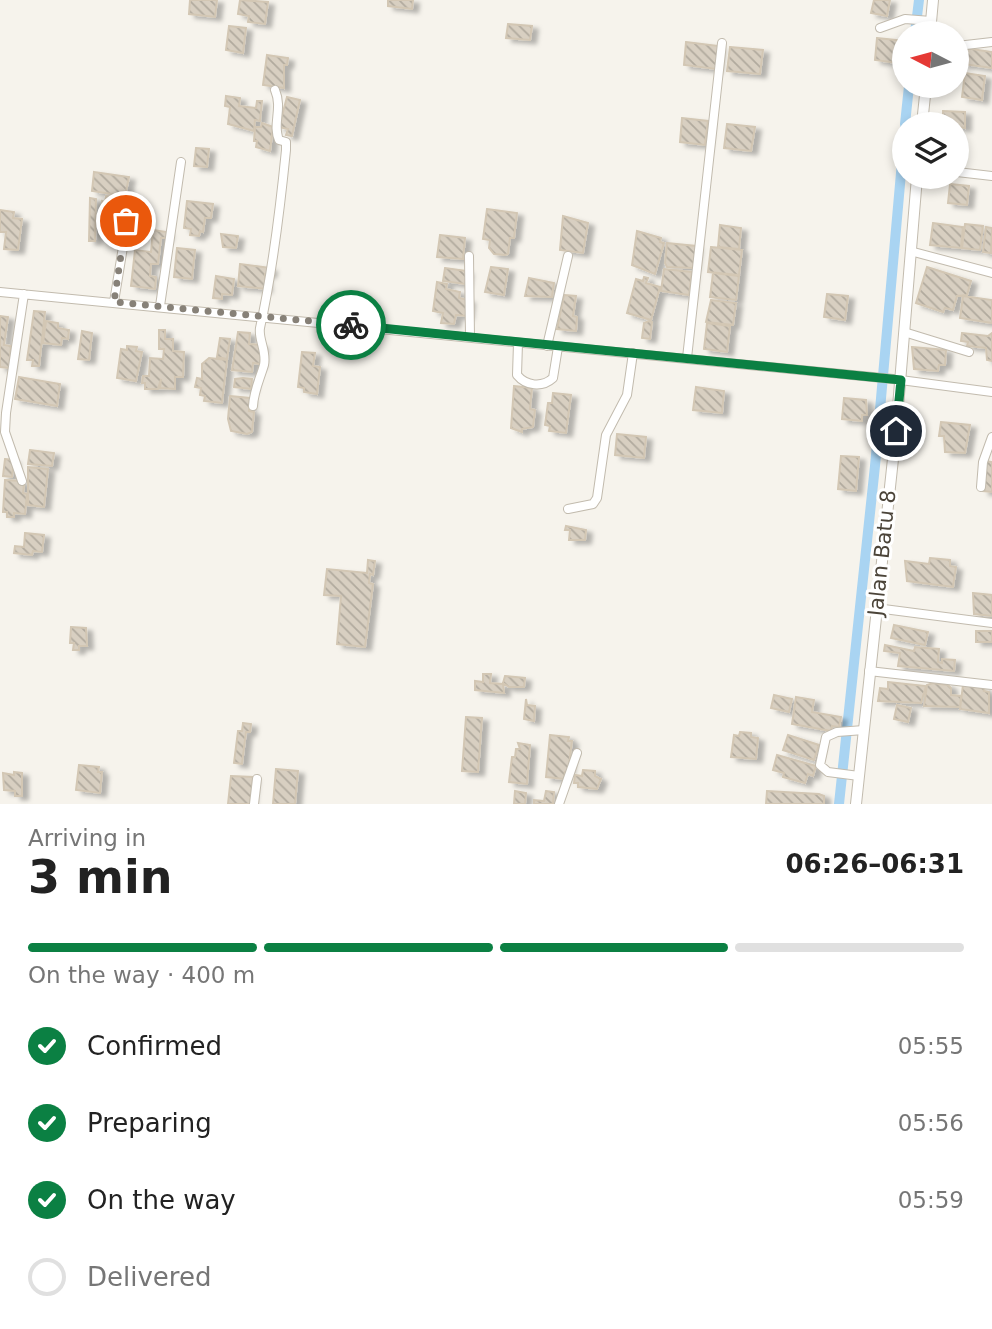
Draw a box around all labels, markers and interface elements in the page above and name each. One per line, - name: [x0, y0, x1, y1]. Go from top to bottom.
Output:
- north arrow: [892, 21, 970, 98]
- map controls: [892, 21, 969, 189]
- button: layers: [892, 112, 969, 189]
- pin: [96, 191, 156, 251]
- icon: bag: [107, 202, 145, 240]
- courier: [316, 290, 386, 360]
- icon: bike: [332, 306, 370, 344]
- pin: [866, 401, 926, 461]
- icon: home: [877, 412, 915, 450]
- street label: Jalan Batu 8: [863, 489, 901, 619]
- text: Arriving in: [28, 825, 146, 851]
- text: 06:26–06:31: [785, 849, 964, 879]
- text: 3 min: [28, 850, 172, 904]
- text: On the way · 400 m: [28, 962, 255, 988]
- icon: check: [28, 1027, 66, 1065]
- text: Confirmed: [87, 1031, 222, 1061]
- text: 05:55: [898, 1033, 964, 1059]
- icon: check: [28, 1104, 66, 1142]
- text: Preparing: [87, 1108, 212, 1138]
- text: 05:56: [898, 1110, 964, 1136]
- icon: check: [28, 1181, 66, 1219]
- text: On the way: [87, 1185, 236, 1215]
- text: 05:59: [898, 1187, 964, 1213]
- text: Delivered: [87, 1262, 211, 1292]

